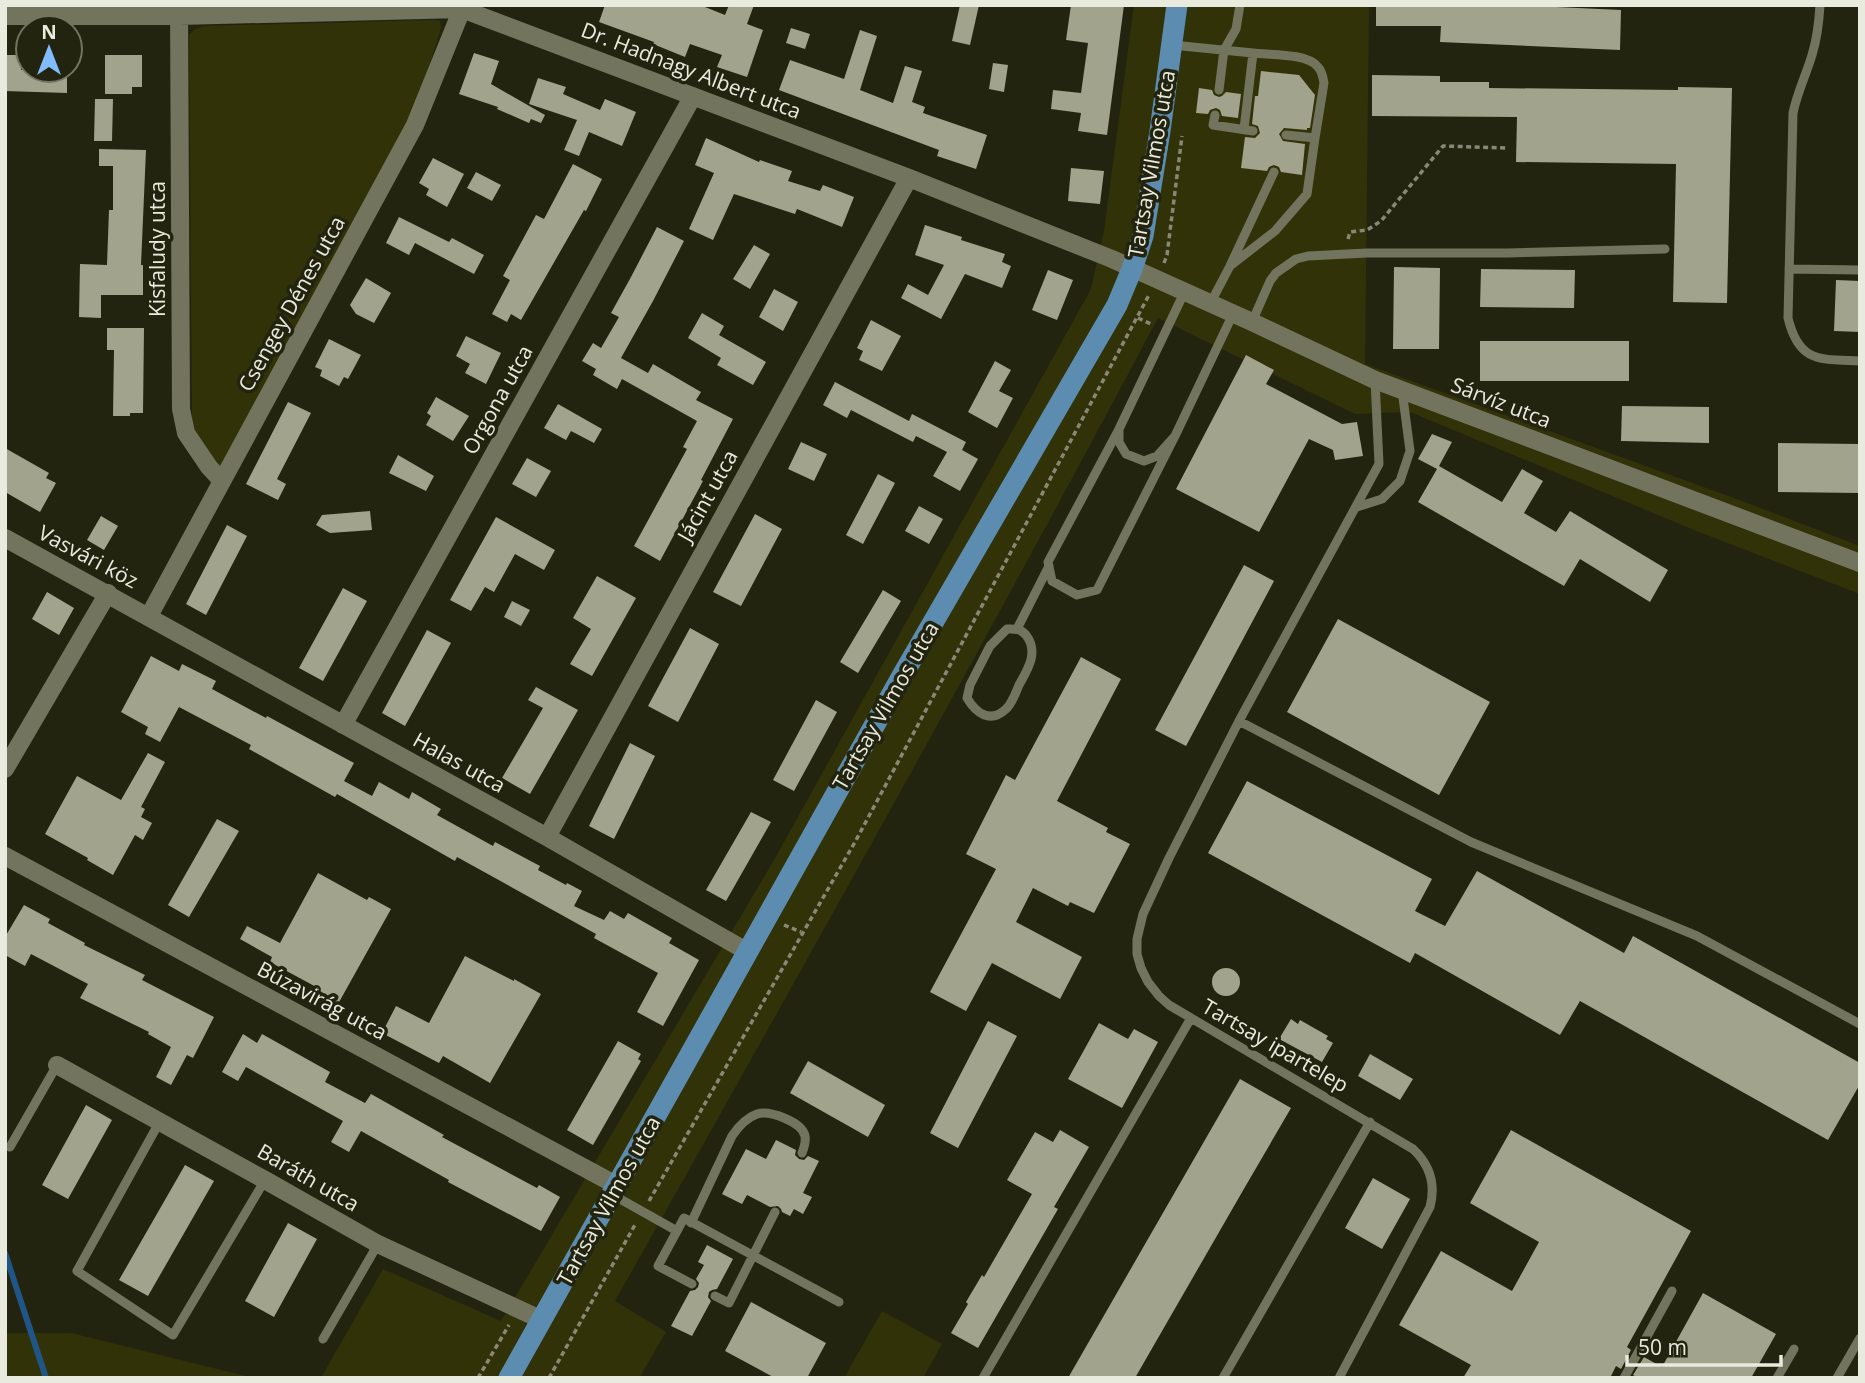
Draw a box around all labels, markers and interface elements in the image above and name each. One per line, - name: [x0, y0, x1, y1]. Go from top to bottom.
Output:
- north arrow: [14, 14, 84, 84]
- street label: Dr. Hadnagy Albert utca: [577, 15, 805, 125]
- text: N: [41, 19, 57, 45]
- street label: Tartsay Vilmos utca: [1121, 68, 1181, 260]
- street label: Kisfaludy utca: [143, 181, 171, 317]
- street label: Csengey Dénes utca: [231, 211, 351, 396]
- street label: Orgona utca: [456, 340, 539, 459]
- street label: Sárvíz utca: [1447, 370, 1555, 434]
- street label: Jácint utca: [670, 445, 744, 548]
- street label: Vasvári köz: [34, 518, 143, 594]
- street label: Tartsay Vilmos utca: [826, 616, 945, 795]
- street label: Halas utca: [408, 725, 511, 799]
- street label: Búzavirág utca: [253, 954, 392, 1046]
- street label: Tartsay ipartelep: [1197, 992, 1354, 1098]
- street label: Tartsay Vilmos utca: [550, 1111, 666, 1290]
- street label: Baráth utca: [252, 1137, 365, 1218]
- scale bar: [1627, 1324, 1781, 1368]
- text: 50 m: [1638, 1333, 1687, 1361]

